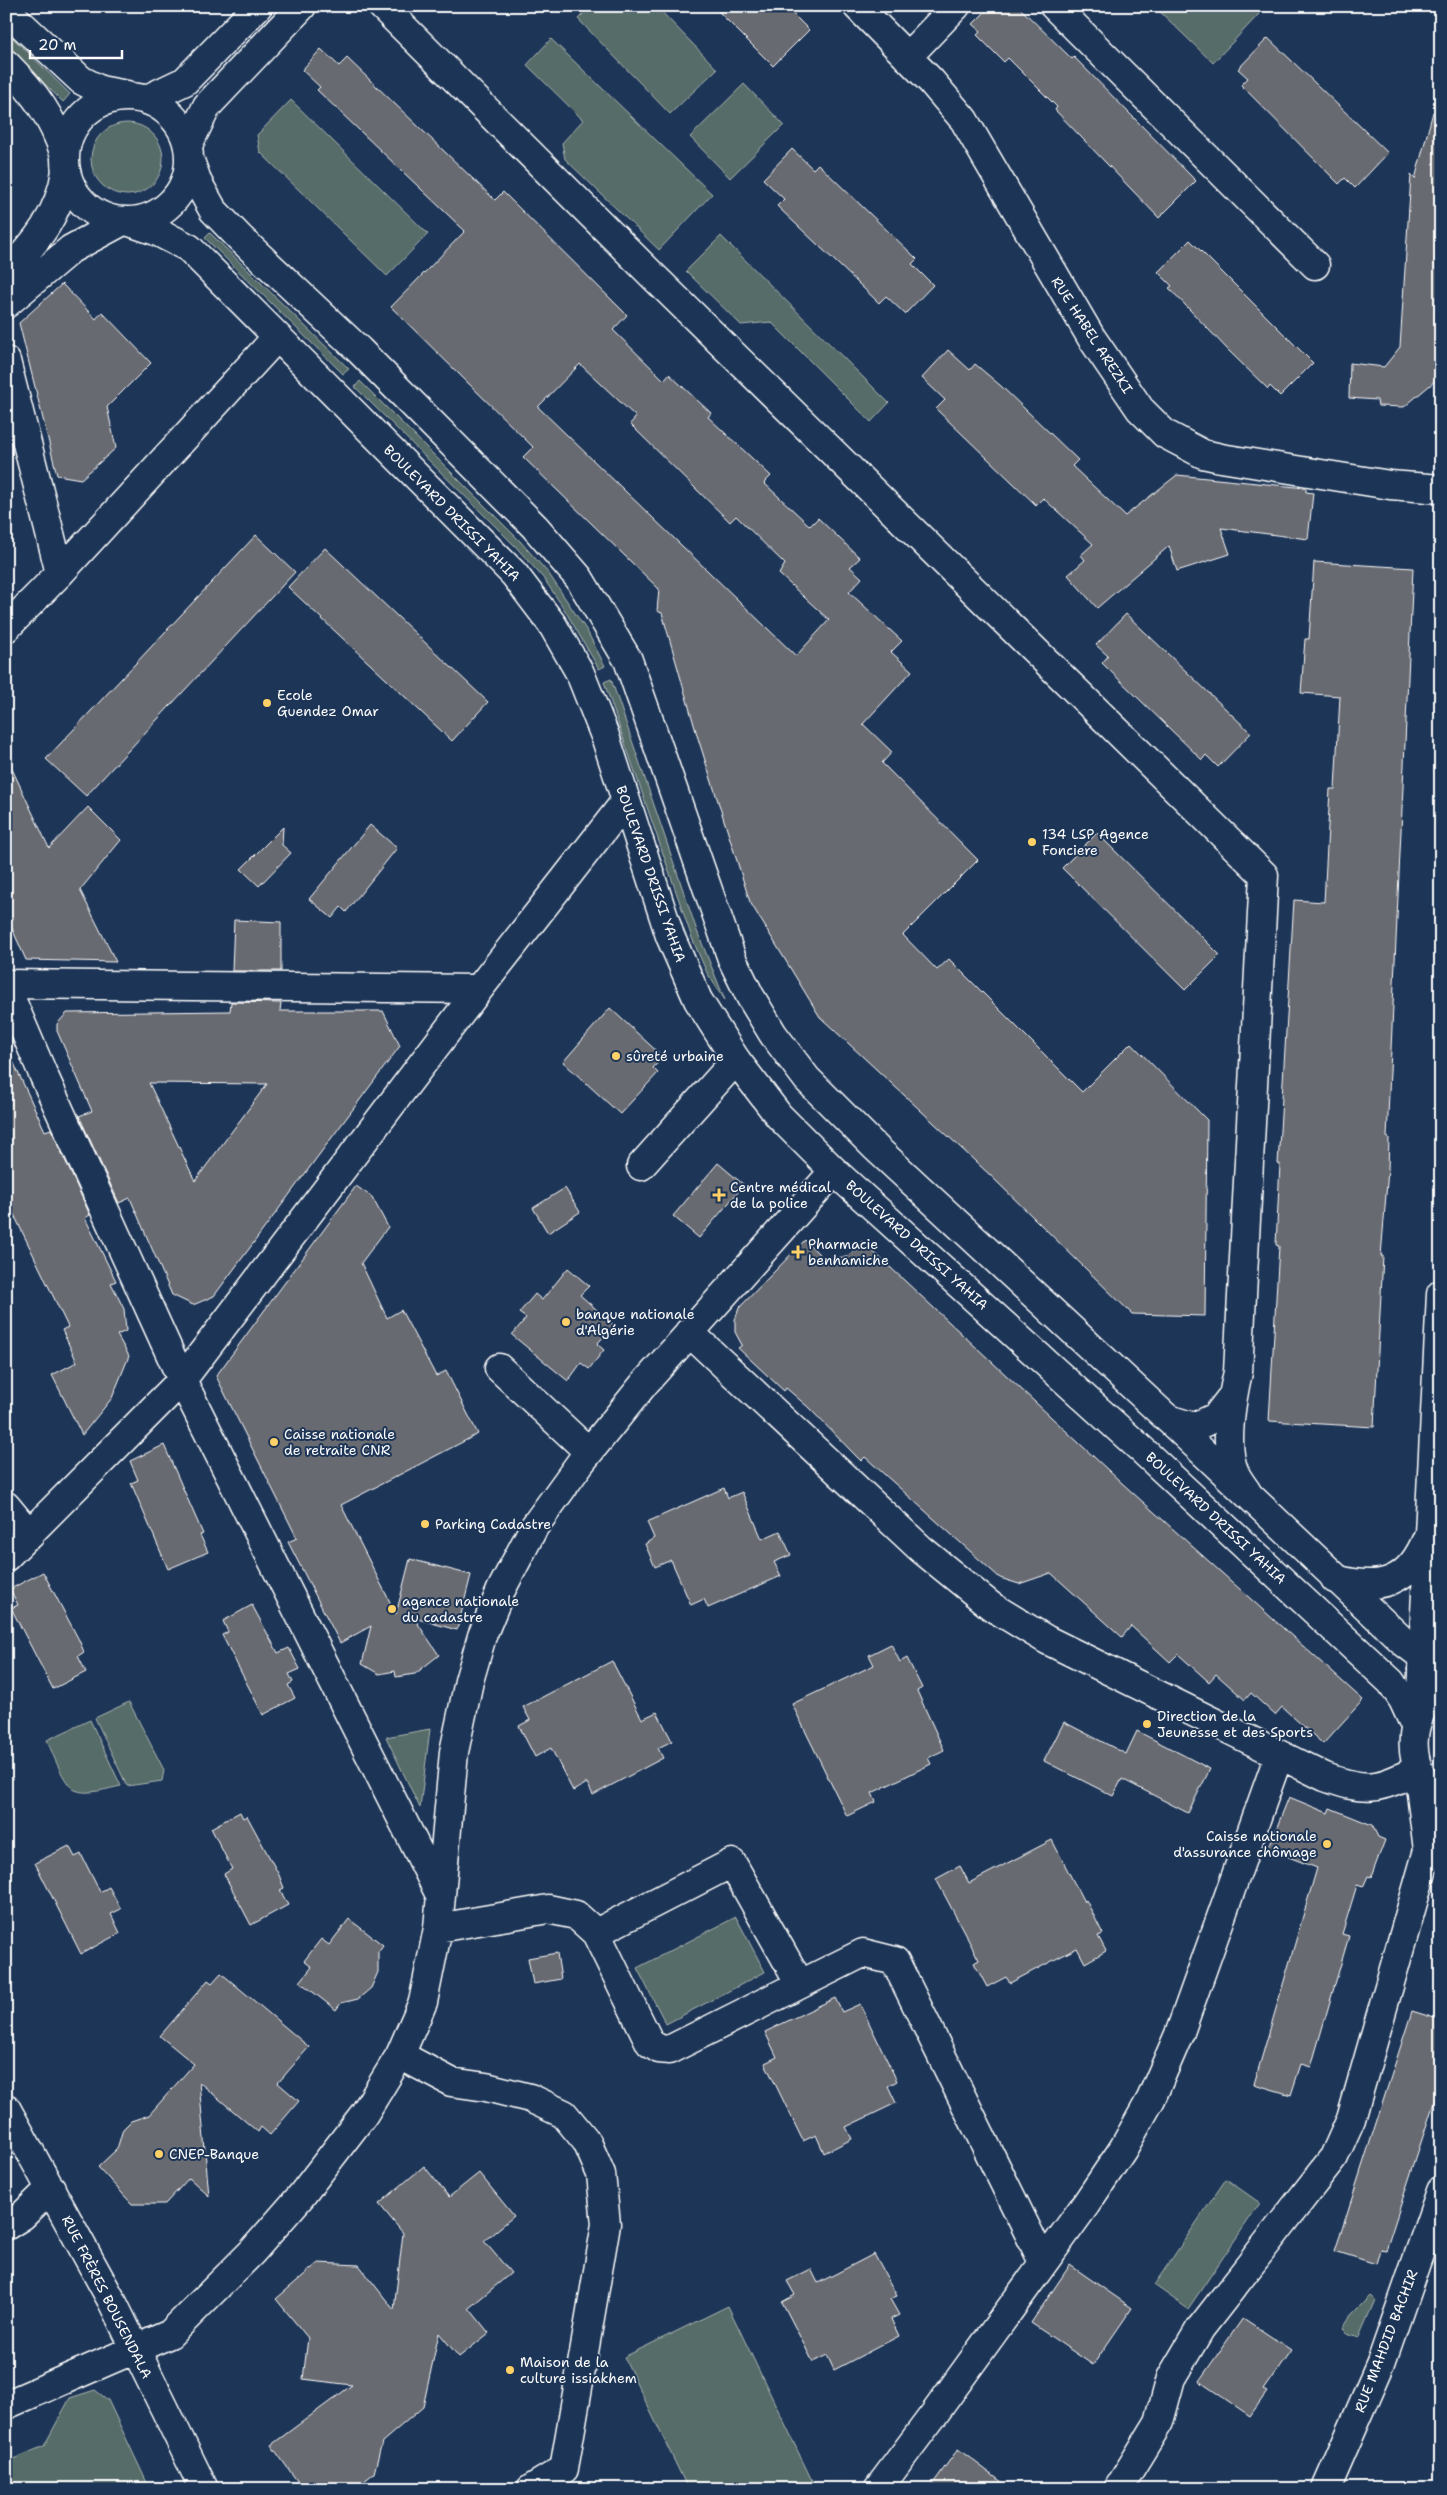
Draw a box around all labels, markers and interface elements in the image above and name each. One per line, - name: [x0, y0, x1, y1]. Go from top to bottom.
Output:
- scale bar: [30, 28, 122, 60]
- text: 20 m: [38, 35, 77, 55]
- street label: RUE HABEL AREZKI: [1047, 273, 1137, 397]
- street label: BOULEVARD DRISSI YAHIA: [380, 441, 524, 585]
- place label: Ecole Guendez Omar: [277, 686, 379, 720]
- marker: Ecole Guendez Omar: [261, 697, 273, 709]
- street label: BOULEVARD DRISSI YAHIA: [612, 783, 690, 965]
- place label: 134 LSP Agence Fonciere: [1042, 825, 1149, 859]
- marker: 134 LSP Agence Fonciere: [1026, 836, 1038, 848]
- place label: sûreté urbaine: [626, 1047, 724, 1065]
- marker: sûreté urbaine: [610, 1050, 622, 1062]
- street label: BOULEVARD DRISSI YAHIA: [842, 1176, 992, 1314]
- place label: Centre médical de la police: [730, 1178, 832, 1212]
- marker: Centre médical de la police: [712, 1188, 726, 1202]
- place label: Pharmacie benhamiche: [808, 1235, 889, 1269]
- marker: Pharmacie benhamiche: [792, 1246, 804, 1258]
- place label: banque nationale d'Algérie: [576, 1305, 695, 1339]
- marker: banque nationale d'Algérie: [560, 1316, 572, 1328]
- place label: Caisse nationale de retraite CNR: [284, 1425, 395, 1459]
- marker: Caisse nationale de retraite CNR: [268, 1436, 280, 1448]
- street label: BOULEVARD DRISSI YAHIA: [1142, 1448, 1290, 1588]
- place label: Parking Cadastre: [435, 1515, 551, 1533]
- marker: Parking Cadastre: [419, 1518, 431, 1530]
- place label: agence nationale du cadastre: [402, 1592, 519, 1626]
- marker: agence nationale du cadastre: [386, 1603, 398, 1615]
- place label: Direction de la Jeunesse et des Sports: [1157, 1707, 1313, 1741]
- marker: Direction de la Jeunesse et des Sports: [1141, 1718, 1153, 1730]
- place label: Caisse nationale d'assurance chômage: [1173, 1827, 1317, 1861]
- marker: Caisse nationale d'assurance chômage: [1321, 1838, 1333, 1850]
- place label: CNEP-Banque: [169, 2145, 259, 2163]
- marker: CNEP-Banque: [153, 2148, 165, 2160]
- street label: RUE FRÈRES BOUSENDALA: [58, 2212, 156, 2382]
- street label: RUE MAHDID BACHIR: [1350, 2267, 1422, 2415]
- place label: Maison de la culture issiakhem: [520, 2353, 637, 2387]
- marker: Maison de la culture issiakhem: [504, 2364, 516, 2376]

